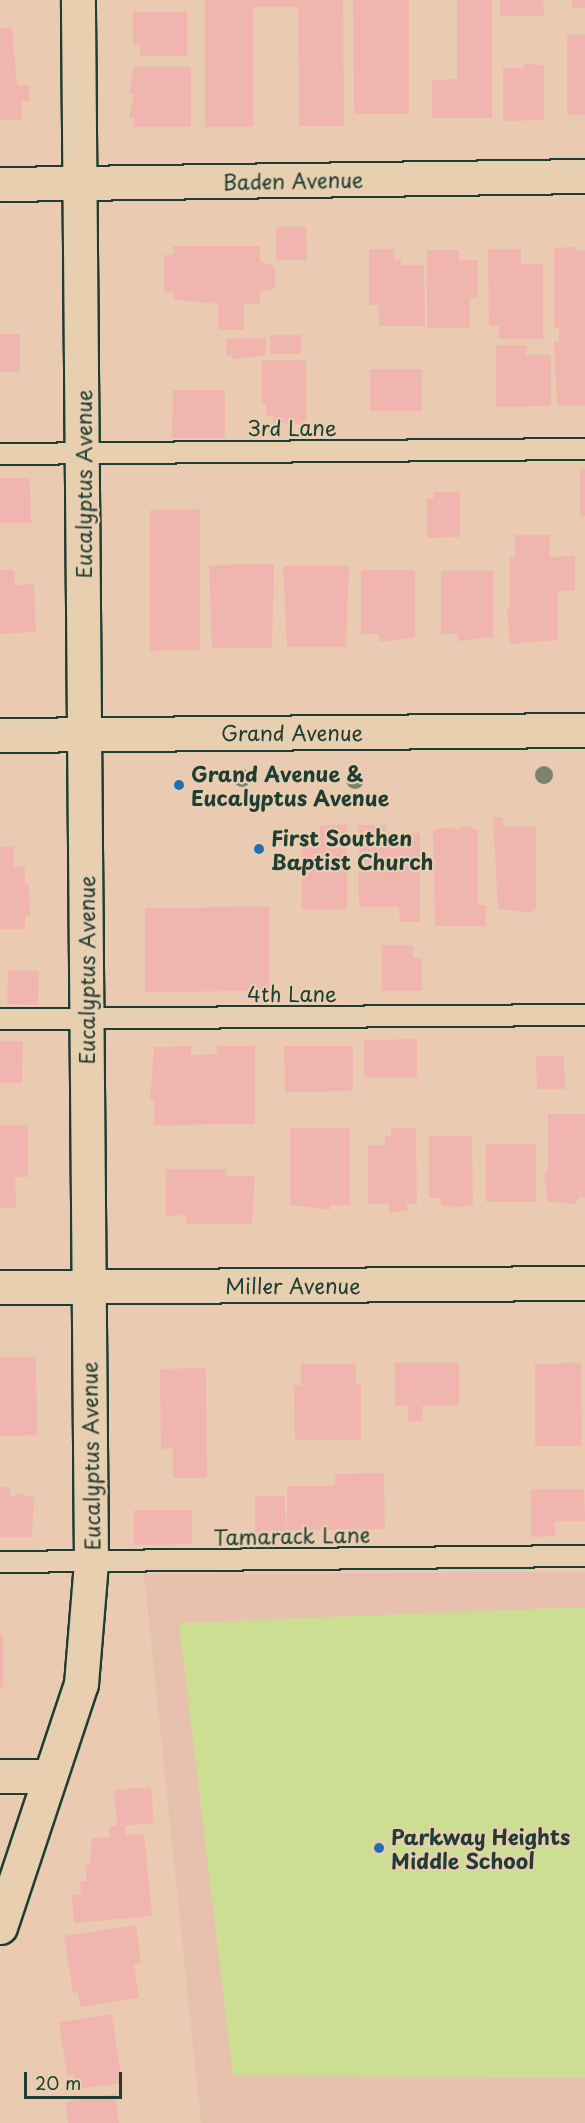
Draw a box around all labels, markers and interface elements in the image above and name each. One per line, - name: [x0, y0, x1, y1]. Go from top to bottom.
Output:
- street label: Baden Avenue: [222, 166, 364, 194]
- street label: Eucalyptus Avenue: [70, 390, 96, 578]
- street label: 3rd Lane: [246, 414, 338, 440]
- street label: Grand Avenue: [220, 719, 364, 745]
- place label: Grand Avenue & Eucalyptus Avenue: [191, 760, 389, 810]
- marker: Grand Avenue & Eucalyptus Avenue: [172, 778, 186, 792]
- place label: First Southen Baptist Church: [271, 824, 434, 874]
- marker: First Southen Baptist Church: [252, 842, 266, 856]
- street label: Eucalyptus Avenue: [73, 876, 99, 1064]
- street label: 4th Lane: [247, 980, 337, 1006]
- street label: Miller Avenue: [224, 1272, 362, 1298]
- street label: Eucalyptus Avenue: [76, 1362, 104, 1550]
- street label: Tamarack Lane: [213, 1521, 371, 1549]
- place label: Parkway Heights Middle School: [391, 1823, 571, 1873]
- marker: Parkway Heights Middle School: [372, 1841, 386, 1855]
- scale bar: [27, 2060, 124, 2098]
- text: 20 m: [35, 2069, 81, 2096]

